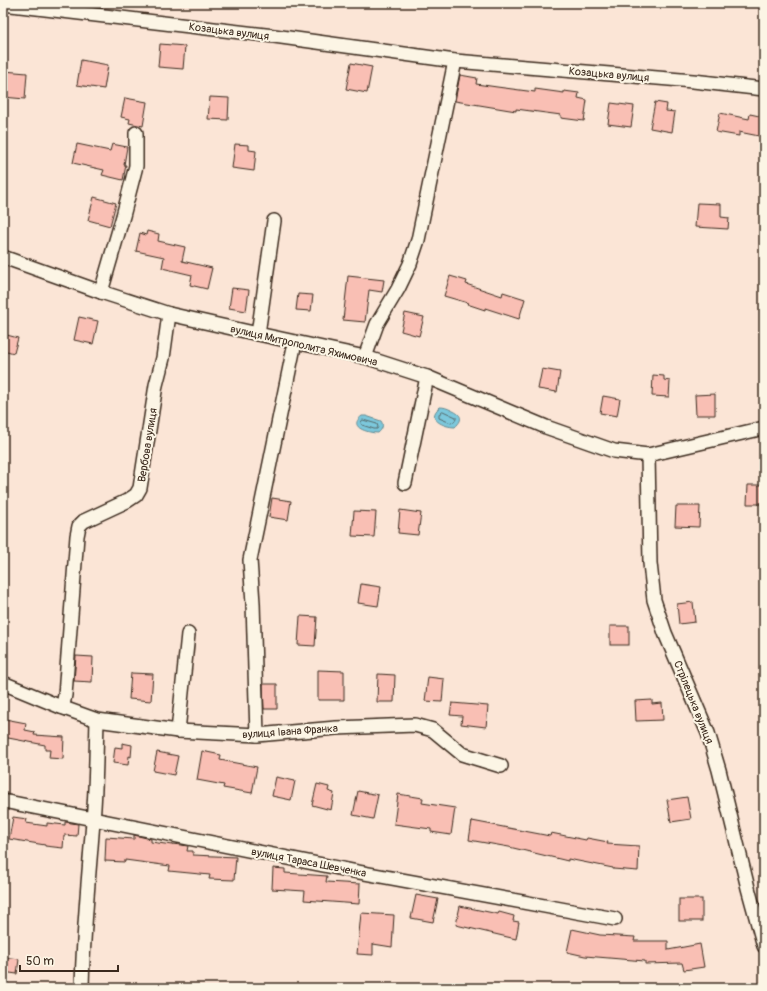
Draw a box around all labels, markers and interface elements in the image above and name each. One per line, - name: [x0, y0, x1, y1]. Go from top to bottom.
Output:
- street label: Козацька вулиця: [188, 20, 270, 43]
- street label: Козацька вулиця: [568, 65, 650, 84]
- street label: вулиця Митрополита Яхимовича: [229, 322, 379, 369]
- street label: Вербова вулиця: [135, 407, 160, 483]
- street label: Стрілецька вулиця: [671, 659, 716, 746]
- street label: вулиця Івана Франка: [242, 722, 338, 741]
- street label: вулиця Тараса Шевченка: [250, 845, 368, 880]
- scale bar: [20, 947, 118, 973]
- text: 50 m: [26, 954, 54, 969]

